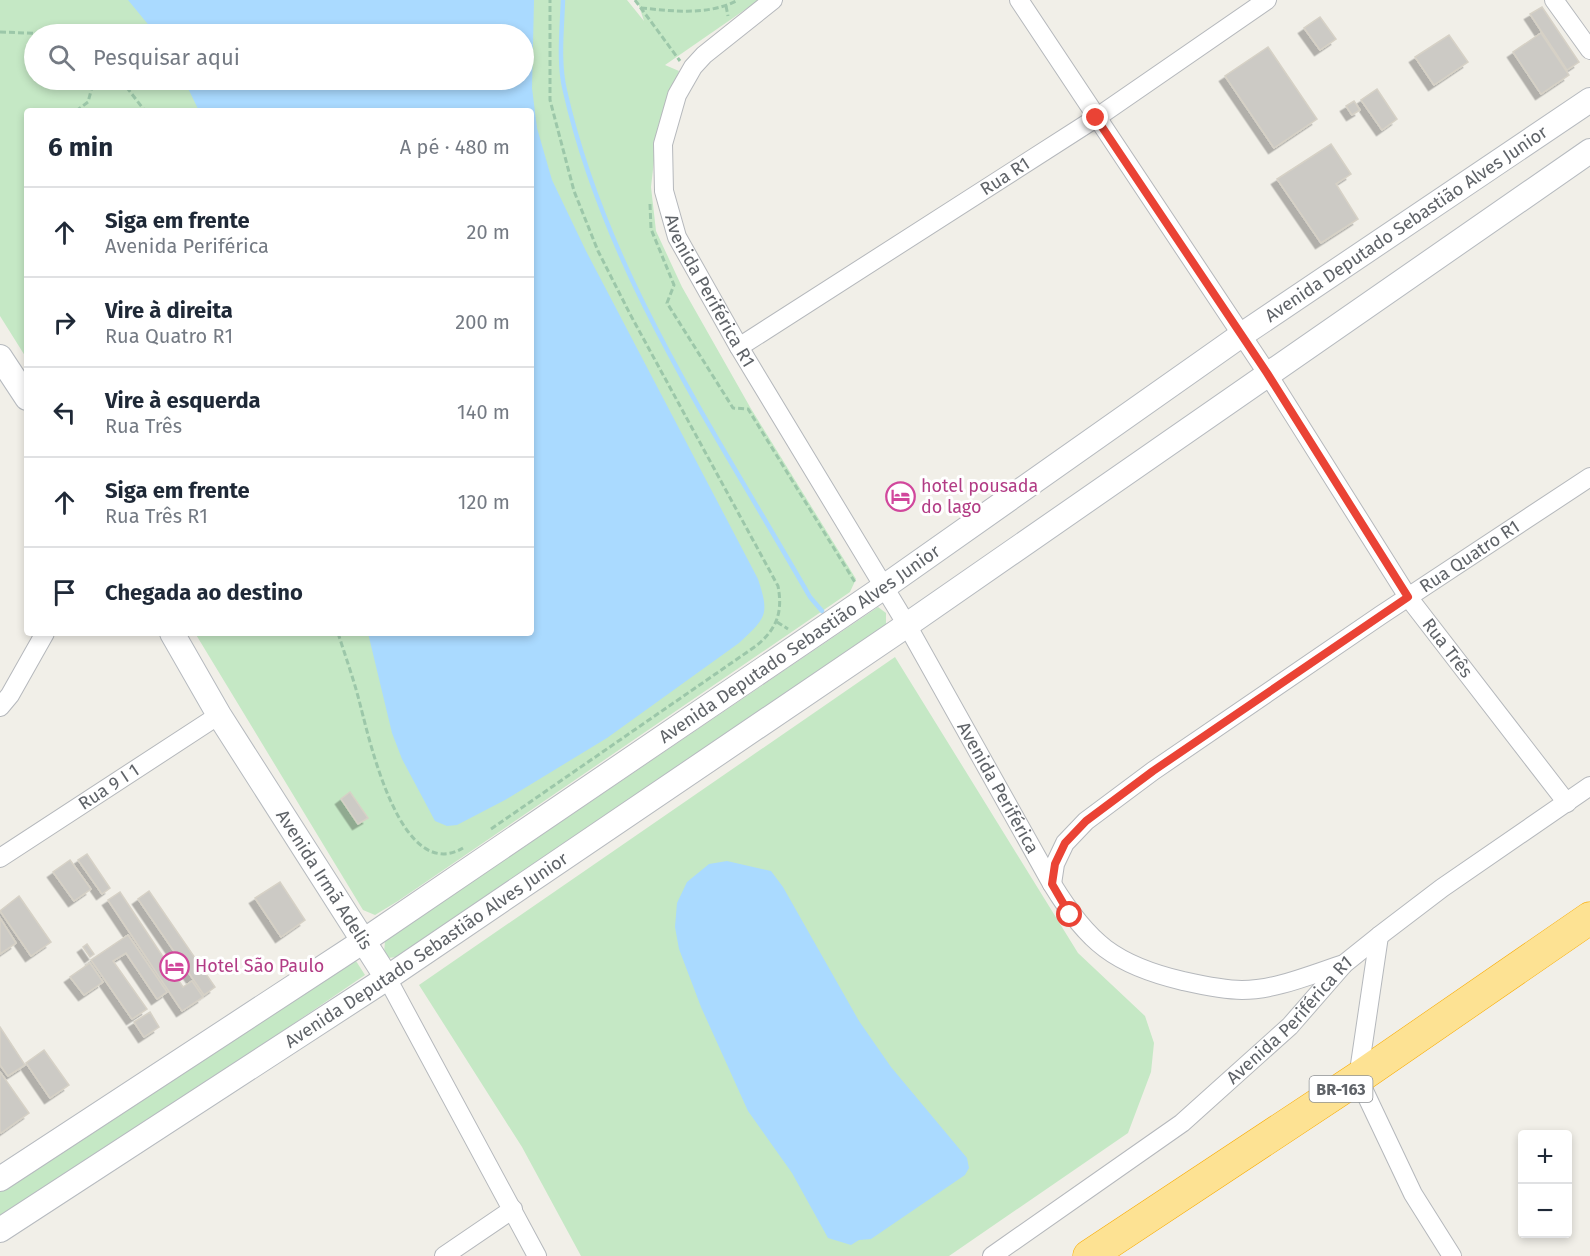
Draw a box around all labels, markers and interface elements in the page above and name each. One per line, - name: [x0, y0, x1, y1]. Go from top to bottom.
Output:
- search box: [24, 24, 534, 90]
- icon: search: [45, 41, 78, 74]
- text: Pesquisar aqui: [93, 44, 240, 71]
- route end: [1082, 104, 1108, 130]
- street label: Avenida Deputado Sebastião Alves Junior: [1261, 121, 1552, 327]
- text: 6 min: [48, 132, 113, 163]
- text: A pé · 480 m: [400, 135, 510, 159]
- street label: Rua R1: [976, 152, 1034, 200]
- text: Siga em frente: [105, 207, 250, 234]
- street label: Avenida Periférica R1: [660, 212, 760, 371]
- icon: ahead: [48, 216, 81, 249]
- text: 20 m: [467, 220, 510, 244]
- text: Avenida Periférica: [105, 234, 269, 258]
- text: Vire à direita: [105, 297, 233, 324]
- icon: right: [48, 306, 81, 339]
- text: 200 m: [455, 310, 510, 334]
- text: Rua Quatro R1: [105, 324, 233, 348]
- text: Vire à esquerda: [105, 387, 261, 414]
- icon: left: [48, 396, 81, 429]
- text: 140 m: [457, 400, 510, 424]
- text: Rua Três: [105, 414, 182, 438]
- place label: hotel pousada do lago: [921, 475, 1038, 518]
- text: Siga em frente: [105, 477, 250, 504]
- hotel icon: hotel pousada do lago: [884, 480, 916, 512]
- icon: ahead: [48, 486, 81, 519]
- text: 120 m: [458, 490, 510, 514]
- text: Rua Três R1: [105, 504, 208, 528]
- street label: Rua Quatro R1: [1415, 516, 1524, 597]
- street label: Avenida Deputado Sebastião Alves Junior: [655, 540, 944, 748]
- icon: arrive: [48, 576, 81, 609]
- text: Chegada ao destino: [105, 579, 303, 606]
- street label: Rua Três: [1417, 614, 1477, 682]
- street label: Avenida Periférica: [952, 718, 1044, 857]
- street label: Rua 9 I 1: [74, 759, 143, 815]
- street label: Avenida Irmã Adelis: [271, 806, 377, 954]
- street label: Avenida Deputado Sebastião Alves Junior: [281, 847, 572, 1053]
- route start: [1056, 901, 1082, 927]
- hotel icon: Hotel São Paulo: [158, 950, 190, 982]
- street label: Avenida Periférica R1: [1222, 951, 1356, 1089]
- place label: Hotel São Paulo: [195, 955, 324, 977]
- road number: BR-163: [1310, 1076, 1372, 1102]
- map controls: [1518, 1130, 1572, 1238]
- button: +: [1518, 1130, 1572, 1184]
- button: −: [1518, 1184, 1572, 1238]

